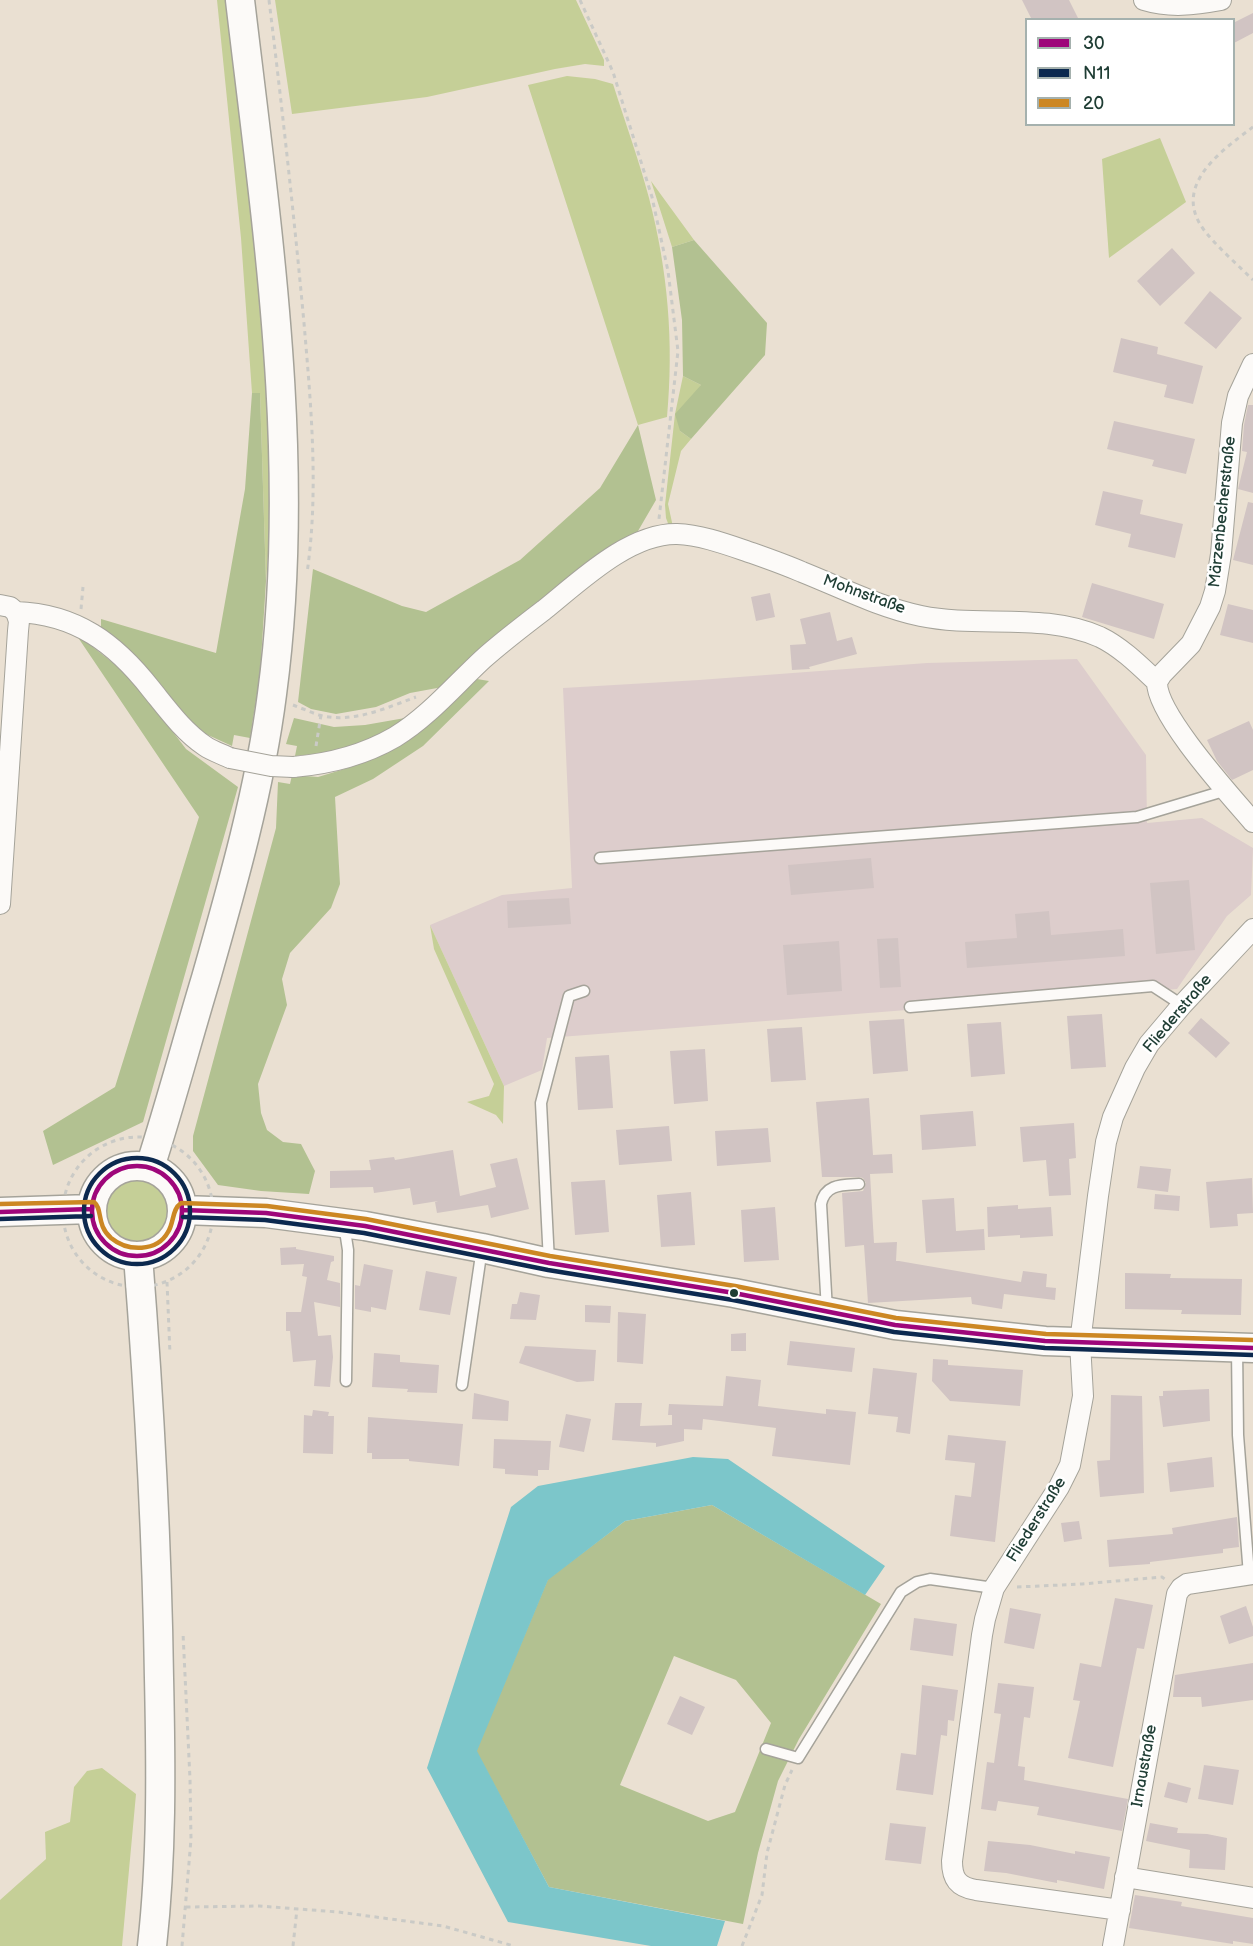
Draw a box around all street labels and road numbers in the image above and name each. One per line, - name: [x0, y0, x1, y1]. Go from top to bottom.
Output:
- street label: Märzenbecherstraße: [1206, 435, 1240, 589]
- street label: Mohnstraße: [820, 571, 908, 619]
- street label: Fliederstraße: [1140, 971, 1216, 1057]
- street label: Fliederstraße: [1003, 1474, 1071, 1566]
- street label: Irnaustraße: [1128, 1723, 1162, 1809]

